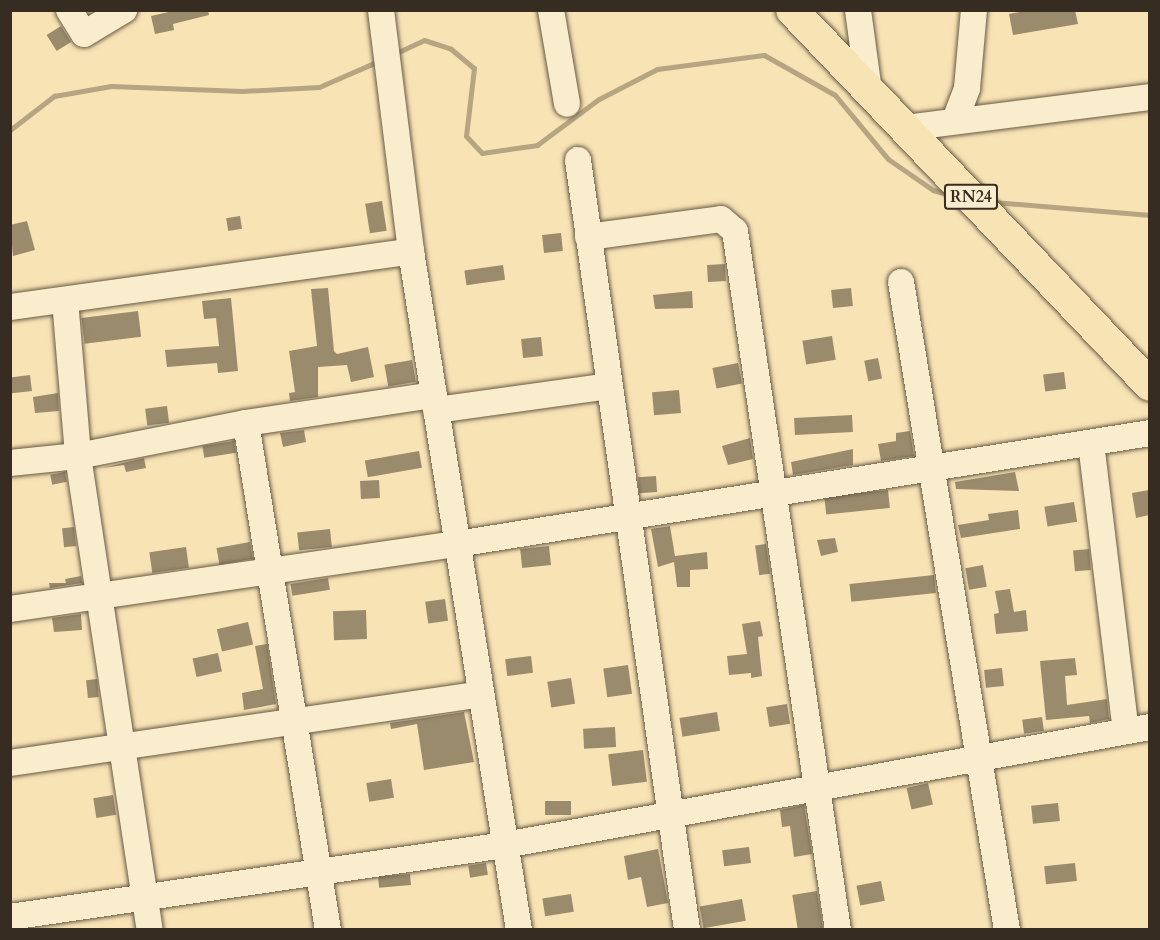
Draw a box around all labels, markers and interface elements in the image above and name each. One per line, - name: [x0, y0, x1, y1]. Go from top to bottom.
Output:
- road number: RN24: [942, 184, 1000, 210]

